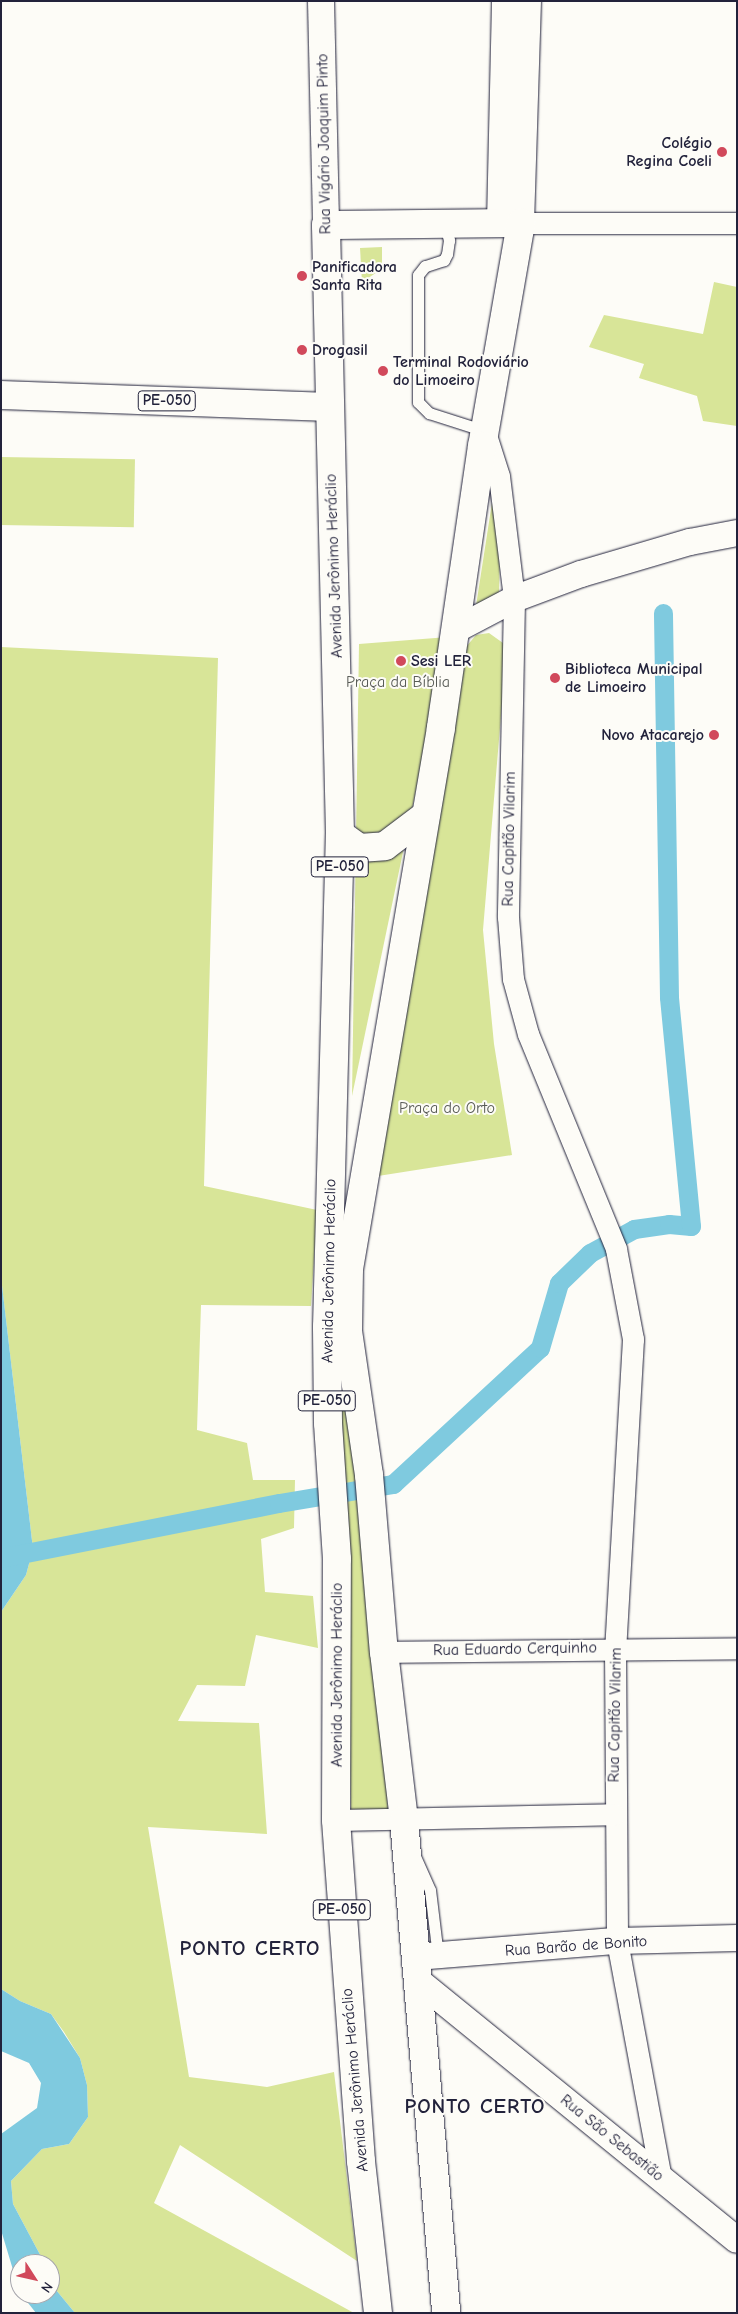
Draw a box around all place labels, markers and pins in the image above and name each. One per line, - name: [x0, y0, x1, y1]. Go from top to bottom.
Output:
- place label: Colégio Regina Coeli: [626, 133, 712, 171]
- marker: Colégio Regina Coeli: [716, 146, 728, 158]
- place label: Panificadora Santa Rita: [312, 257, 397, 295]
- marker: Panificadora Santa Rita: [296, 270, 308, 282]
- place label: Drogasil: [312, 340, 368, 360]
- marker: Drogasil: [296, 344, 308, 356]
- place label: Terminal Rodoviário do Limoeiro: [393, 352, 529, 390]
- marker: Terminal Rodoviário do Limoeiro: [377, 365, 389, 377]
- place label: Sesi LER: [411, 651, 471, 671]
- marker: Sesi LER: [395, 655, 407, 667]
- place label: Biblioteca Municipal de Limoeiro: [565, 659, 702, 697]
- marker: Biblioteca Municipal de Limoeiro: [549, 672, 561, 684]
- place label: Novo Atacarejo: [601, 725, 704, 745]
- marker: Novo Atacarejo: [708, 729, 720, 741]

